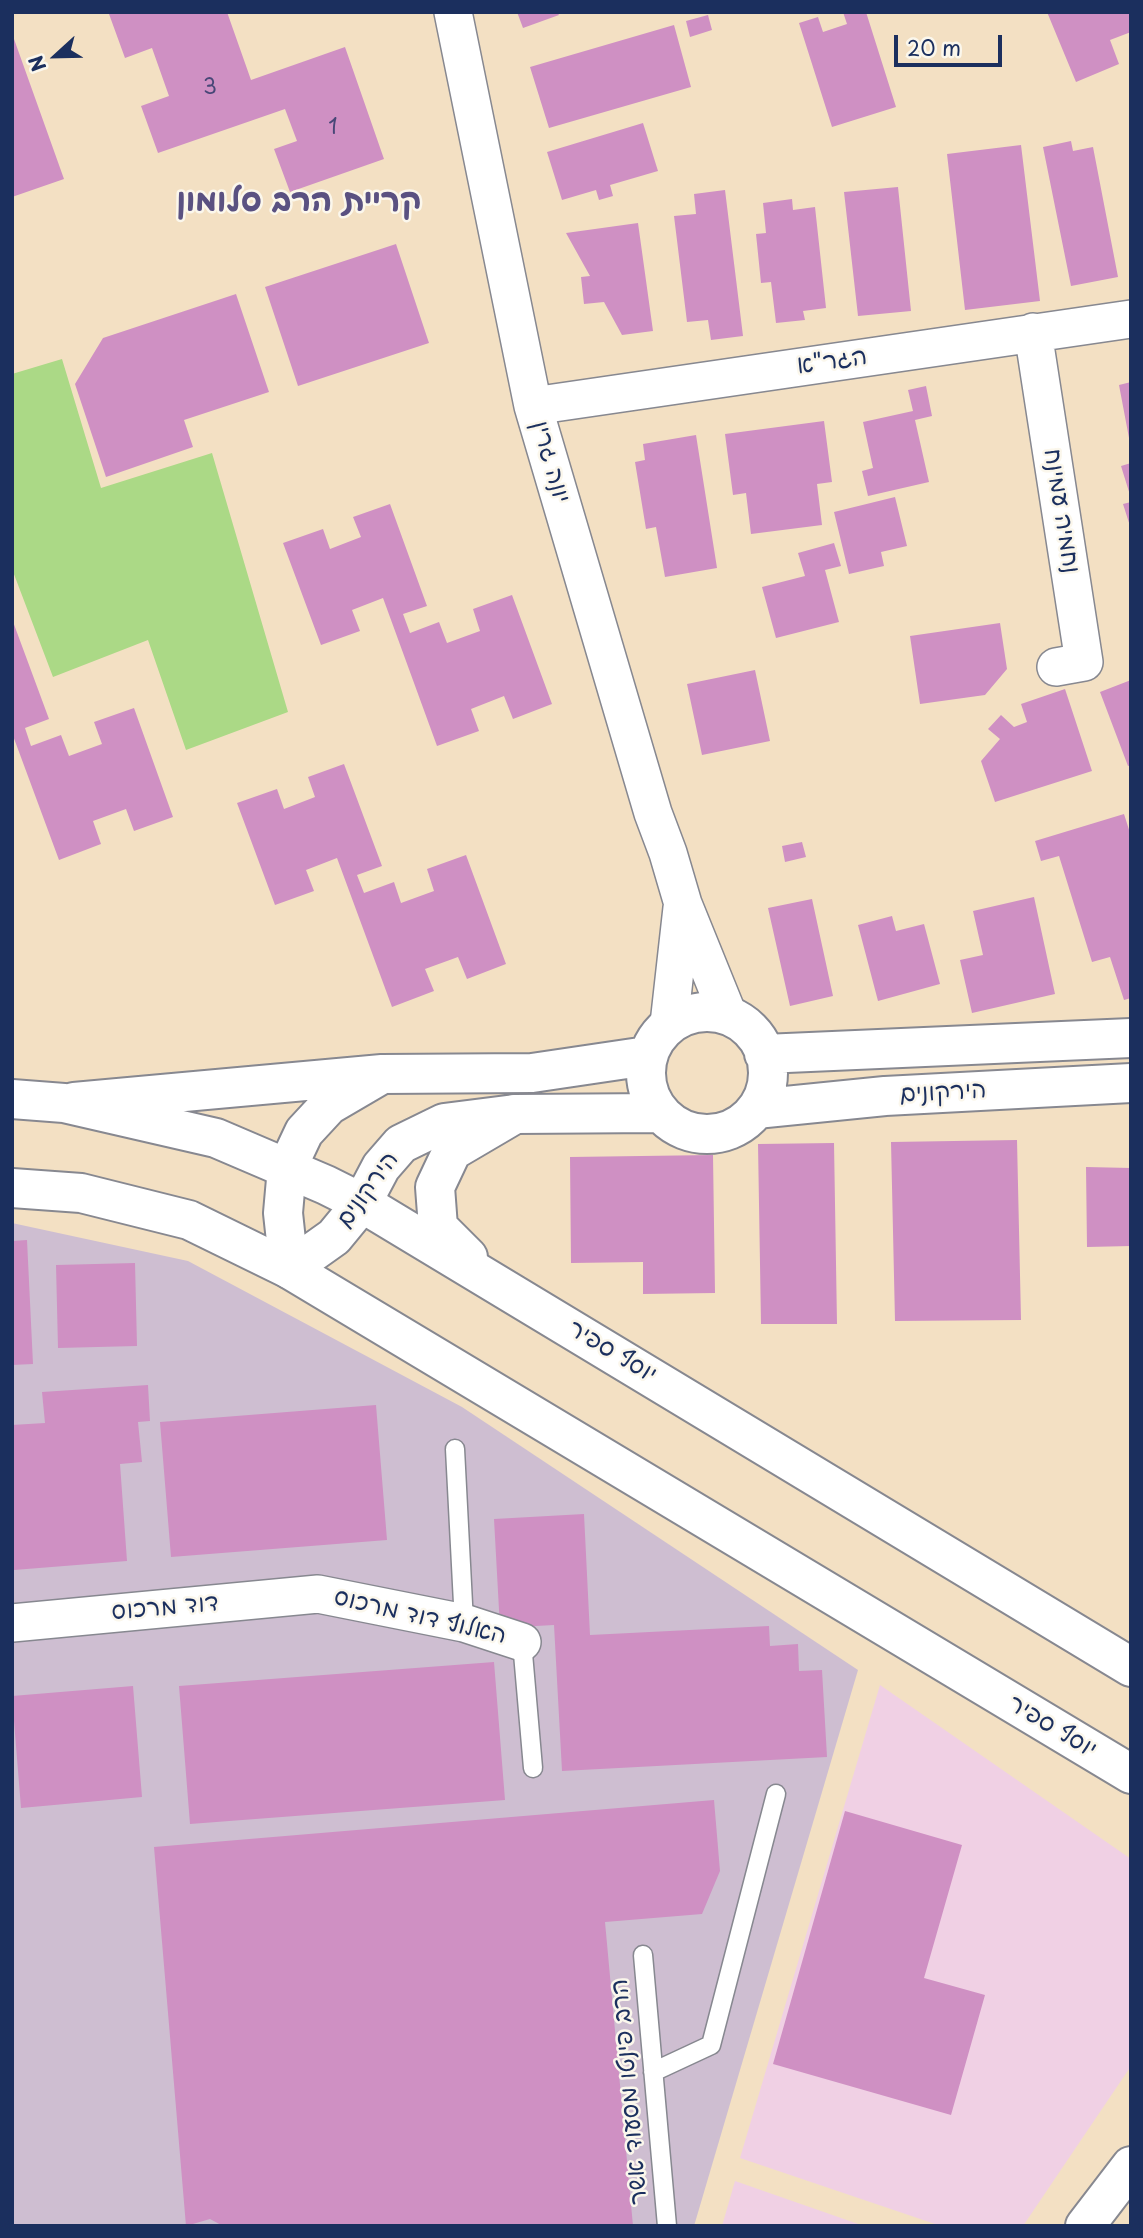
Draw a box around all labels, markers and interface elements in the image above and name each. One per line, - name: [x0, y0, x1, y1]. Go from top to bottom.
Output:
- north arrow: [21, 21, 91, 91]
- scale bar: [898, 21, 1006, 65]
- text: 20 m: [907, 31, 961, 63]
- text: N: [21, 52, 52, 76]
- house number: 3: [203, 75, 217, 101]
- house number: 1: [328, 115, 338, 141]
- district label: קריית הרב סלומון: [176, 183, 422, 221]
- street label: הגר"א: [795, 343, 869, 381]
- street label: יונה גרין: [525, 418, 575, 506]
- street label: נחמיה עמינח: [1037, 446, 1085, 576]
- street label: הירקונים: [899, 1076, 987, 1110]
- street label: הירקונים: [331, 1146, 405, 1234]
- street label: יוסף ספיר: [563, 1314, 661, 1390]
- street label: האלוף דוד מרכוס: [331, 1583, 509, 1651]
- street label: דוד מרכוס: [110, 1589, 220, 1627]
- street label: יוסף ספיר: [1003, 1689, 1101, 1765]
- street label: הרב פינטו מסעוד אשר: [606, 1978, 654, 2206]

